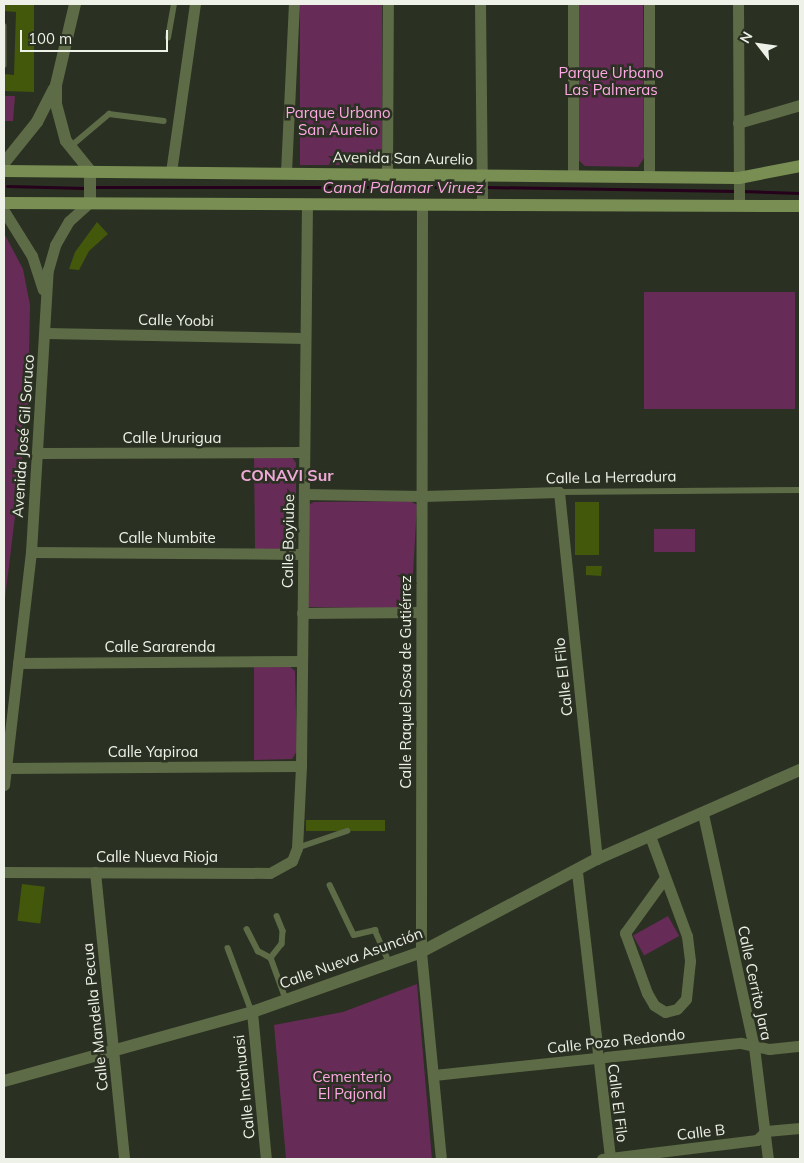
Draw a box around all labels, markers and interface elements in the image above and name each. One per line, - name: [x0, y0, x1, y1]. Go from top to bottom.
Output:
- scale bar: [22, 20, 170, 52]
- north arrow: [734, 20, 784, 70]
- text: N: [736, 28, 756, 47]
- text: 100 m: [28, 29, 72, 48]
- park label: Parque Urbano Las Palmeras: [558, 63, 664, 98]
- park label: Parque Urbano San Aurelio: [285, 103, 391, 138]
- street label: Avenida San Aurelio: [332, 148, 474, 168]
- water label: Canal Palamar Viruez: [323, 177, 483, 197]
- street label: Calle Yoobi: [138, 310, 214, 330]
- street label: Avenida José Gil Soruco: [8, 354, 38, 518]
- street label: Calle Ururigua: [123, 429, 221, 447]
- district label: CONAVI Sur: [241, 465, 333, 485]
- street label: Calle La Herradura: [545, 467, 677, 487]
- street label: Calle Boyiube: [278, 494, 298, 588]
- street label: Calle Numbite: [118, 529, 216, 547]
- street label: Calle Raquel Sosa de Gutiérrez: [397, 575, 415, 789]
- street label: Calle El Filo: [550, 637, 576, 717]
- street label: Calle Sararenda: [104, 638, 216, 656]
- street label: Calle Yapiroa: [108, 743, 198, 761]
- street label: Calle Nueva Rioja: [96, 848, 218, 866]
- street label: Calle Nueva Asunción: [277, 924, 425, 992]
- street label: Calle Cerrito Jara: [734, 924, 776, 1042]
- street label: Calle Mandella Pecua: [78, 942, 112, 1092]
- street label: Calle Pozo Redondo: [546, 1025, 686, 1057]
- street label: Calle Incahuasi: [230, 1034, 258, 1140]
- street label: Calle El Filo: [604, 1063, 632, 1143]
- park label: Cementerio El Pajonal: [313, 1067, 391, 1102]
- street label: Calle B: [676, 1120, 726, 1144]

